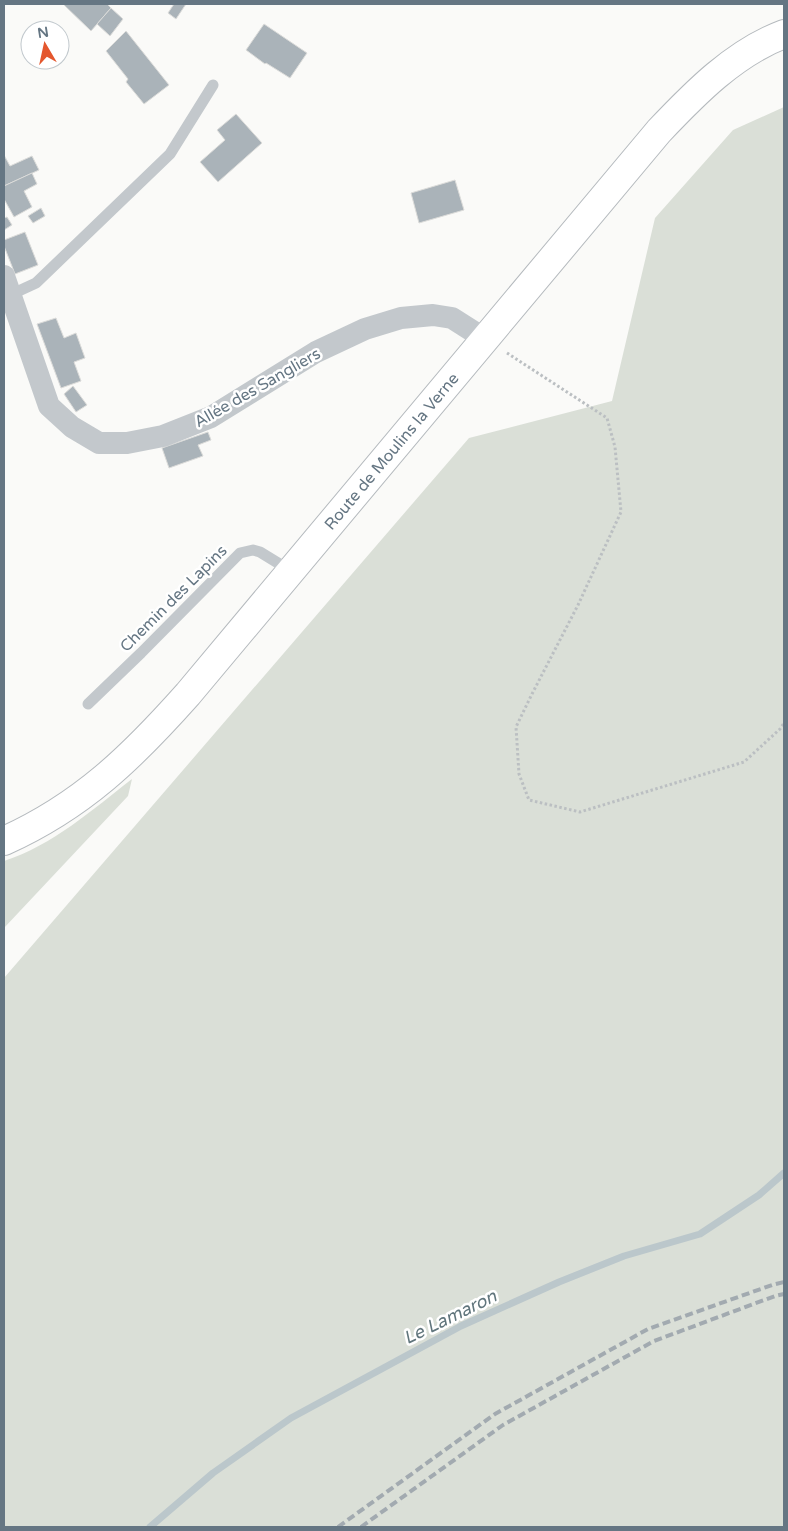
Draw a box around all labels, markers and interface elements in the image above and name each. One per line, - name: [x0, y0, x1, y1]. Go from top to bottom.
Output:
- north arrow: [20, 20, 70, 70]
- text: N: [36, 23, 50, 42]
- street label: Allée des Sangliers: [191, 344, 324, 432]
- street label: Route de Moulins la Verne: [320, 369, 463, 534]
- street label: Chemin des Lapins: [116, 541, 231, 656]
- water label: Le Lamaron: [400, 1285, 501, 1349]

